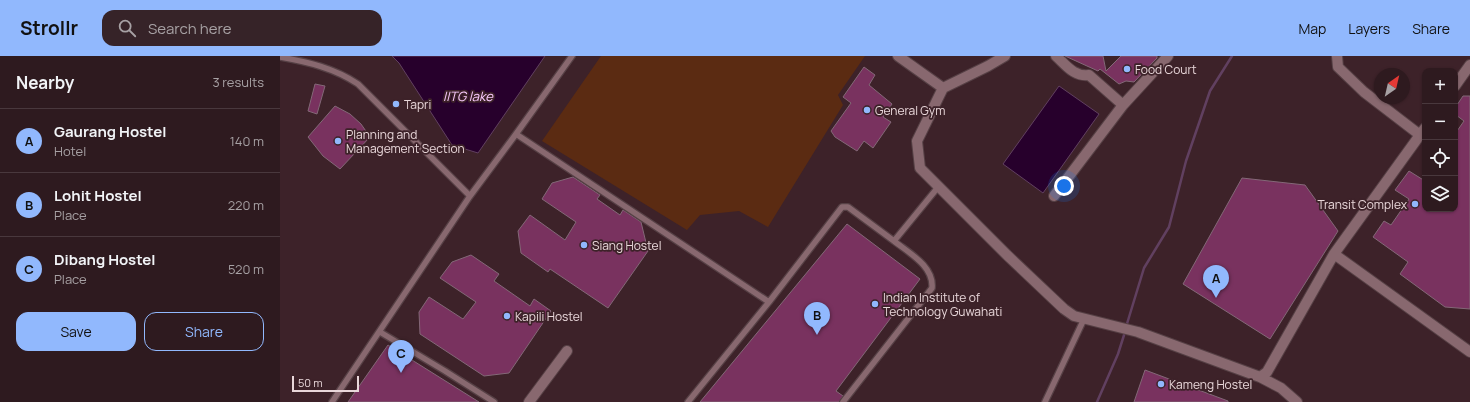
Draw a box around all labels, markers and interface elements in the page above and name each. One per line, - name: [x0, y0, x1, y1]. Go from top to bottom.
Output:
- search box: [102, 10, 382, 46]
- text: Strollr: [20, 15, 78, 41]
- icon: search: [116, 17, 138, 39]
- text: Search here: [148, 18, 231, 39]
- text: Map: [1298, 19, 1326, 38]
- text: Layers: [1348, 19, 1390, 38]
- text: Share: [1412, 19, 1450, 38]
- place label: Food Court: [1135, 61, 1197, 78]
- marker: Food Court: [1122, 64, 1132, 74]
- north arrow: [1374, 68, 1410, 104]
- map controls: [1422, 68, 1458, 212]
- button: +: [1422, 68, 1458, 104]
- text: Nearby: [16, 71, 74, 94]
- text: 3 results: [212, 73, 264, 91]
- water label: IITG lake: [443, 87, 494, 105]
- place label: Tapri: [404, 96, 431, 113]
- marker: Tapri: [391, 99, 401, 109]
- place label: General Gym: [875, 102, 945, 119]
- button: −: [1422, 104, 1458, 140]
- marker: General Gym: [862, 105, 872, 115]
- text: Gaurang Hostel: [54, 121, 166, 142]
- place label: Planning and Management Section: [346, 126, 465, 157]
- text: A: [25, 132, 33, 150]
- text: 140 m: [230, 132, 264, 150]
- marker: Planning and Management Section: [333, 136, 343, 146]
- button: locate: [1422, 140, 1458, 176]
- text: Hotel: [54, 142, 86, 160]
- your location: [1054, 176, 1074, 196]
- button: layers: [1422, 176, 1458, 212]
- text: Lohit Hostel: [54, 185, 142, 206]
- text: B: [25, 196, 33, 214]
- text: 220 m: [228, 196, 264, 214]
- place label: Transit Complex: [1317, 196, 1408, 213]
- marker: Transit Complex: [1410, 199, 1420, 209]
- text: Place: [54, 206, 87, 224]
- place label: Siang Hostel: [592, 237, 661, 254]
- marker: Siang Hostel: [579, 240, 589, 250]
- text: Dibang Hostel: [54, 249, 156, 270]
- text: C: [24, 260, 34, 278]
- text: 520 m: [228, 260, 264, 278]
- pin: A: [1203, 265, 1229, 298]
- text: Place: [54, 270, 87, 288]
- place label: Indian Institute of Technology Guwahati: [883, 289, 1002, 320]
- marker: Indian Institute of Technology Guwahati: [870, 299, 880, 309]
- pin: B: [804, 302, 830, 335]
- place label: Kapili Hostel: [515, 308, 583, 325]
- marker: Kapili Hostel: [502, 311, 512, 321]
- button: Save: [16, 312, 136, 351]
- button: Share: [144, 312, 264, 351]
- pin: C: [388, 340, 414, 373]
- scale bar: [292, 374, 359, 393]
- text: 50 m: [298, 375, 323, 390]
- place label: Kameng Hostel: [1169, 376, 1252, 393]
- marker: Kameng Hostel: [1156, 379, 1166, 389]

